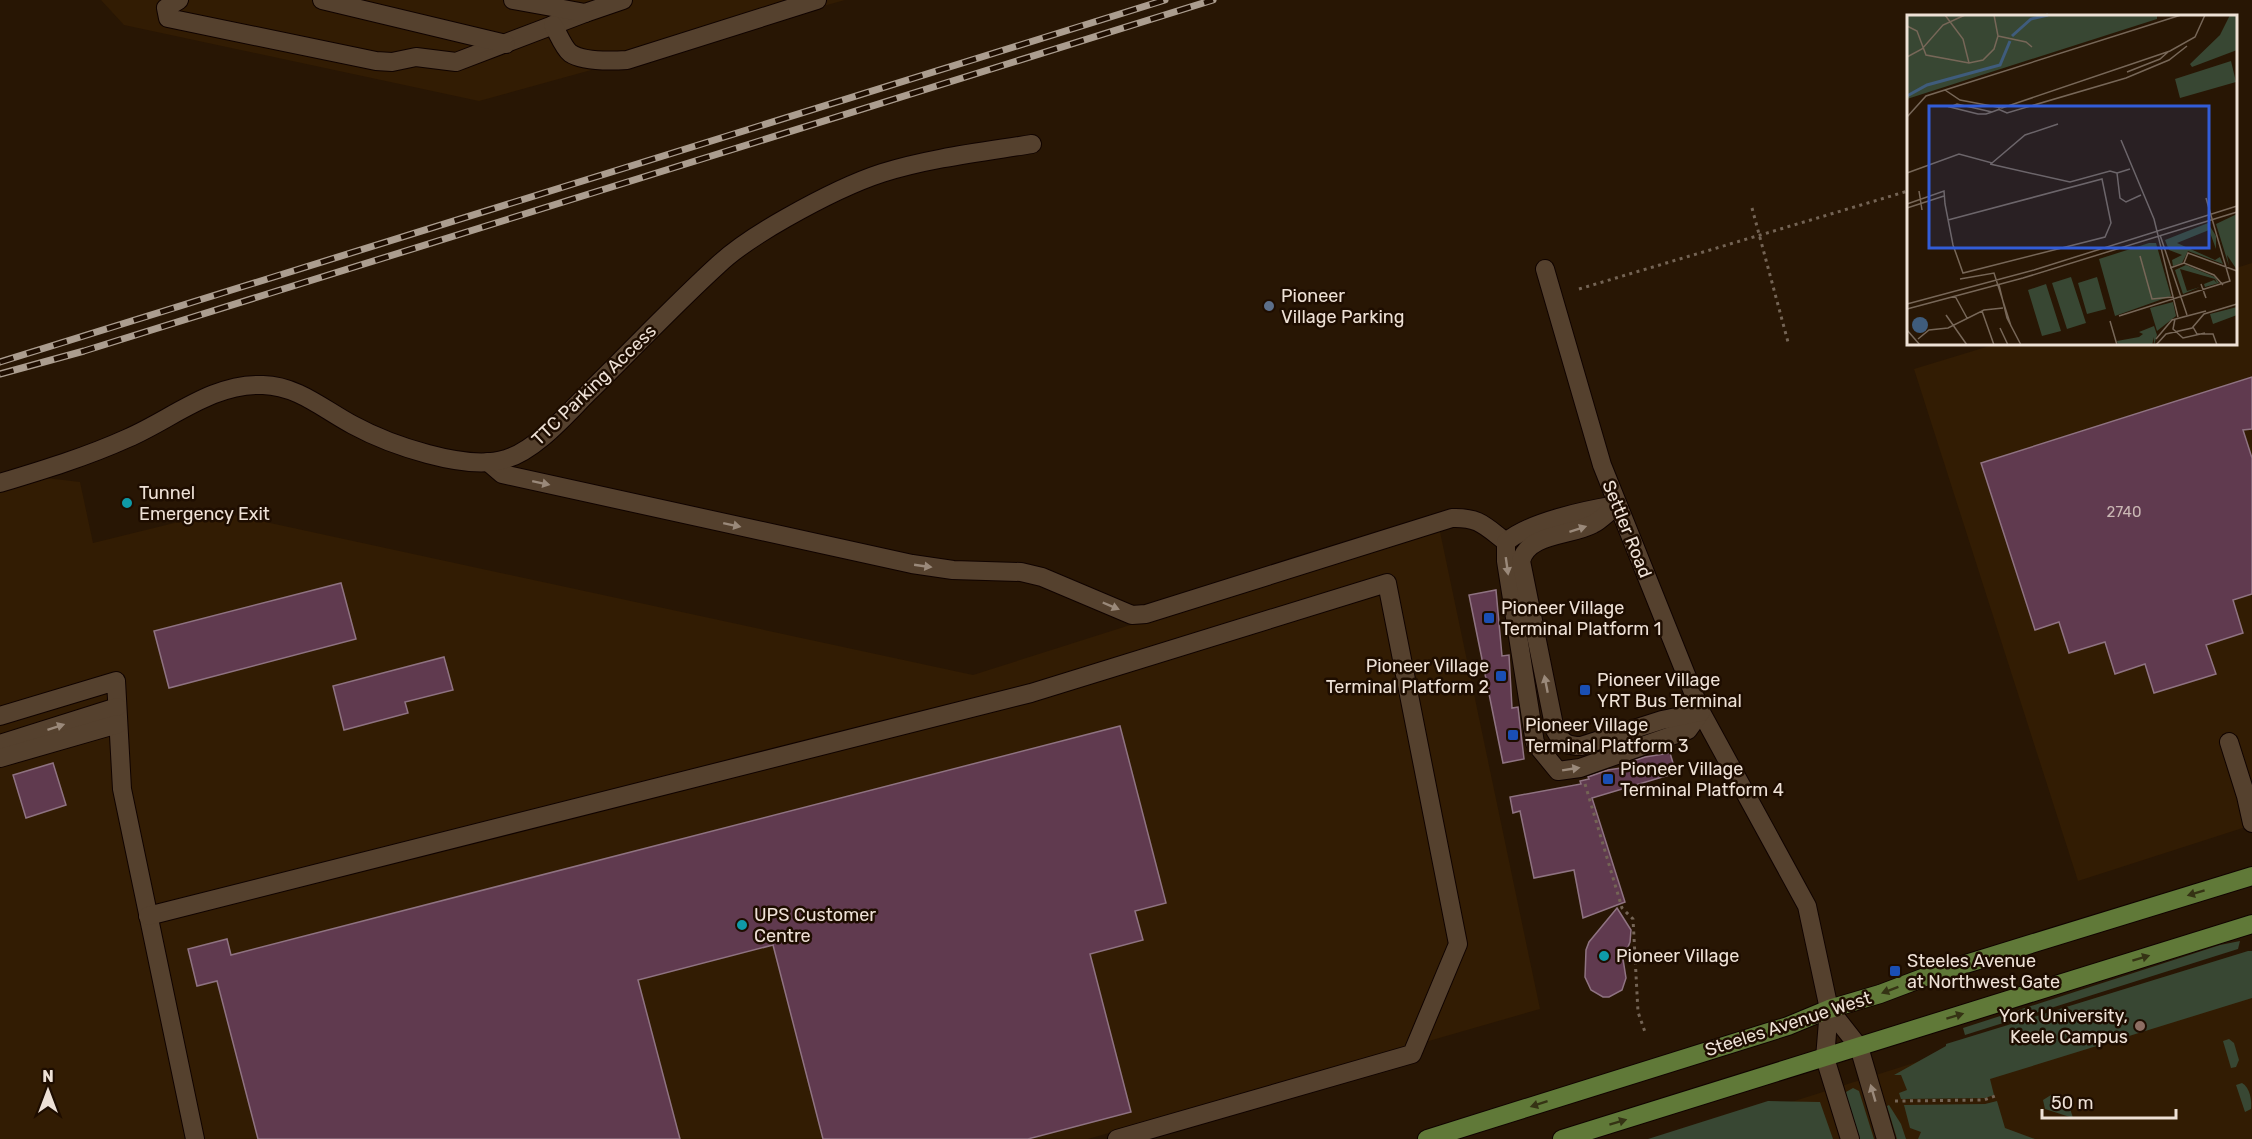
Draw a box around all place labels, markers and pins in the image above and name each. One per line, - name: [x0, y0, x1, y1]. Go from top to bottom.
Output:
- place label: Pioneer Village Parking: [1281, 285, 1404, 328]
- marker: Pioneer Village Parking: [1262, 299, 1276, 313]
- place label: Tunnel Emergency Exit: [139, 482, 270, 525]
- marker: Tunnel Emergency Exit: [120, 496, 134, 510]
- place label: Pioneer Village Terminal Platform 1: [1501, 597, 1661, 640]
- marker: Pioneer Village Terminal Platform 1: [1482, 611, 1496, 625]
- place label: Pioneer Village Terminal Platform 2: [1326, 655, 1489, 698]
- marker: Pioneer Village Terminal Platform 2: [1494, 669, 1508, 683]
- place label: Pioneer Village YRT Bus Terminal: [1597, 669, 1742, 712]
- marker: Pioneer Village YRT Bus Terminal: [1578, 683, 1592, 697]
- place label: Pioneer Village Terminal Platform 3: [1525, 714, 1689, 757]
- marker: Pioneer Village Terminal Platform 3: [1506, 728, 1520, 742]
- place label: Pioneer Village Terminal Platform 4: [1620, 758, 1784, 801]
- marker: Pioneer Village Terminal Platform 4: [1601, 772, 1615, 786]
- place label: UPS Customer Centre: [754, 904, 876, 947]
- marker: UPS Customer Centre: [735, 918, 749, 932]
- place label: Pioneer Village: [1616, 945, 1739, 967]
- marker: Pioneer Village: [1597, 949, 1611, 963]
- place label: Steeles Avenue at Northwest Gate: [1907, 950, 2060, 993]
- marker: Steeles Avenue at Northwest Gate: [1888, 964, 1902, 978]
- place label: York University, Keele Campus: [1999, 1005, 2128, 1048]
- marker: York University, Keele Campus: [2133, 1019, 2147, 1033]

